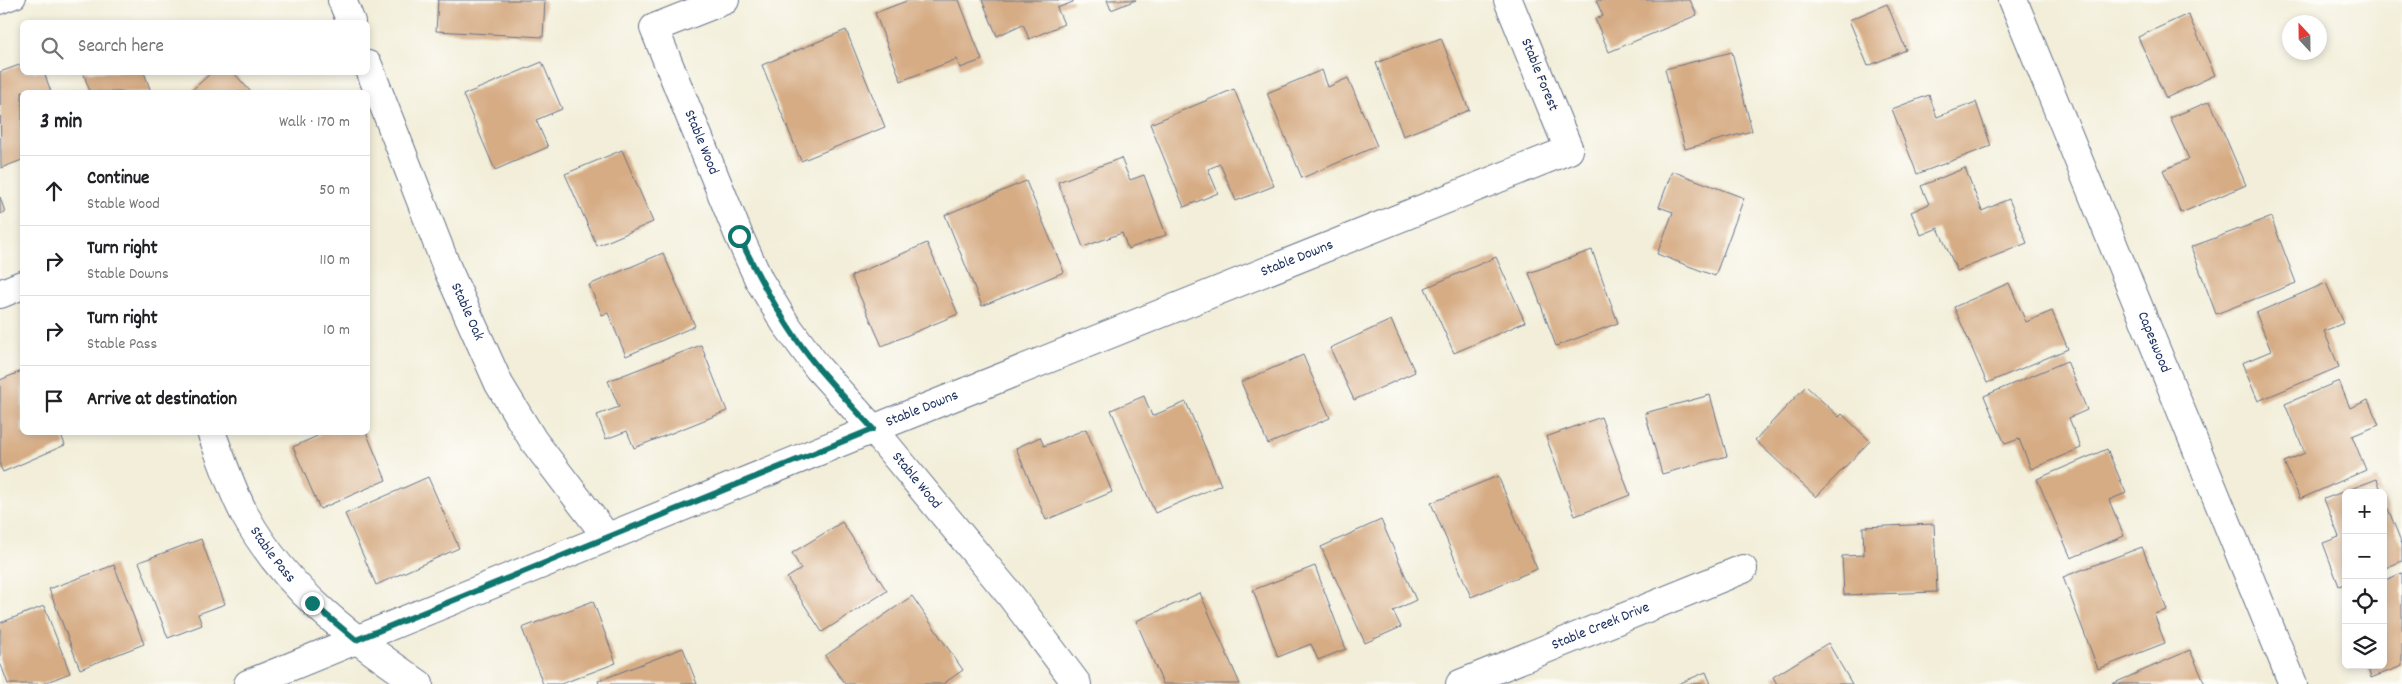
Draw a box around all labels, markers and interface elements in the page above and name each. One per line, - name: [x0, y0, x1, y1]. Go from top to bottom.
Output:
- north arrow: [2282, 15, 2327, 60]
- search box: [20, 20, 370, 75]
- icon: search: [38, 34, 66, 62]
- text: Search here: [78, 34, 164, 61]
- street label: Stable Forest: [1514, 35, 1564, 115]
- street label: Stable Wood: [678, 107, 724, 178]
- text: 3 min: [40, 108, 82, 138]
- text: Walk · 170 m: [279, 111, 350, 134]
- text: Continue: [87, 166, 149, 193]
- icon: ahead: [40, 177, 68, 205]
- text: 50 m: [319, 179, 350, 202]
- text: Stable Wood: [87, 193, 160, 216]
- route start: [728, 225, 751, 248]
- street label: Stable Downs: [1257, 234, 1337, 283]
- text: Turn right: [87, 236, 158, 263]
- icon: right: [40, 247, 68, 275]
- text: 110 m: [320, 249, 350, 272]
- text: Stable Downs: [87, 263, 169, 286]
- street label: Stable Oak: [444, 280, 489, 344]
- text: Turn right: [87, 306, 158, 333]
- street label: Capeswood: [2131, 308, 2176, 376]
- icon: right: [40, 317, 68, 345]
- text: 10 m: [323, 319, 350, 342]
- text: Stable Pass: [87, 333, 157, 356]
- street label: Stable Downs: [882, 385, 962, 434]
- icon: arrive: [40, 387, 68, 415]
- text: Arrive at destination: [87, 387, 237, 414]
- street label: Stable Wood: [886, 448, 946, 514]
- map controls: [2342, 489, 2387, 669]
- button: +: [2342, 489, 2387, 534]
- street label: Stable Pass: [243, 523, 300, 588]
- button: −: [2342, 534, 2387, 579]
- button: locate: [2342, 579, 2387, 624]
- route end: [301, 592, 324, 615]
- street label: Stable Creek Drive: [1548, 597, 1654, 657]
- button: layers: [2342, 624, 2387, 669]

